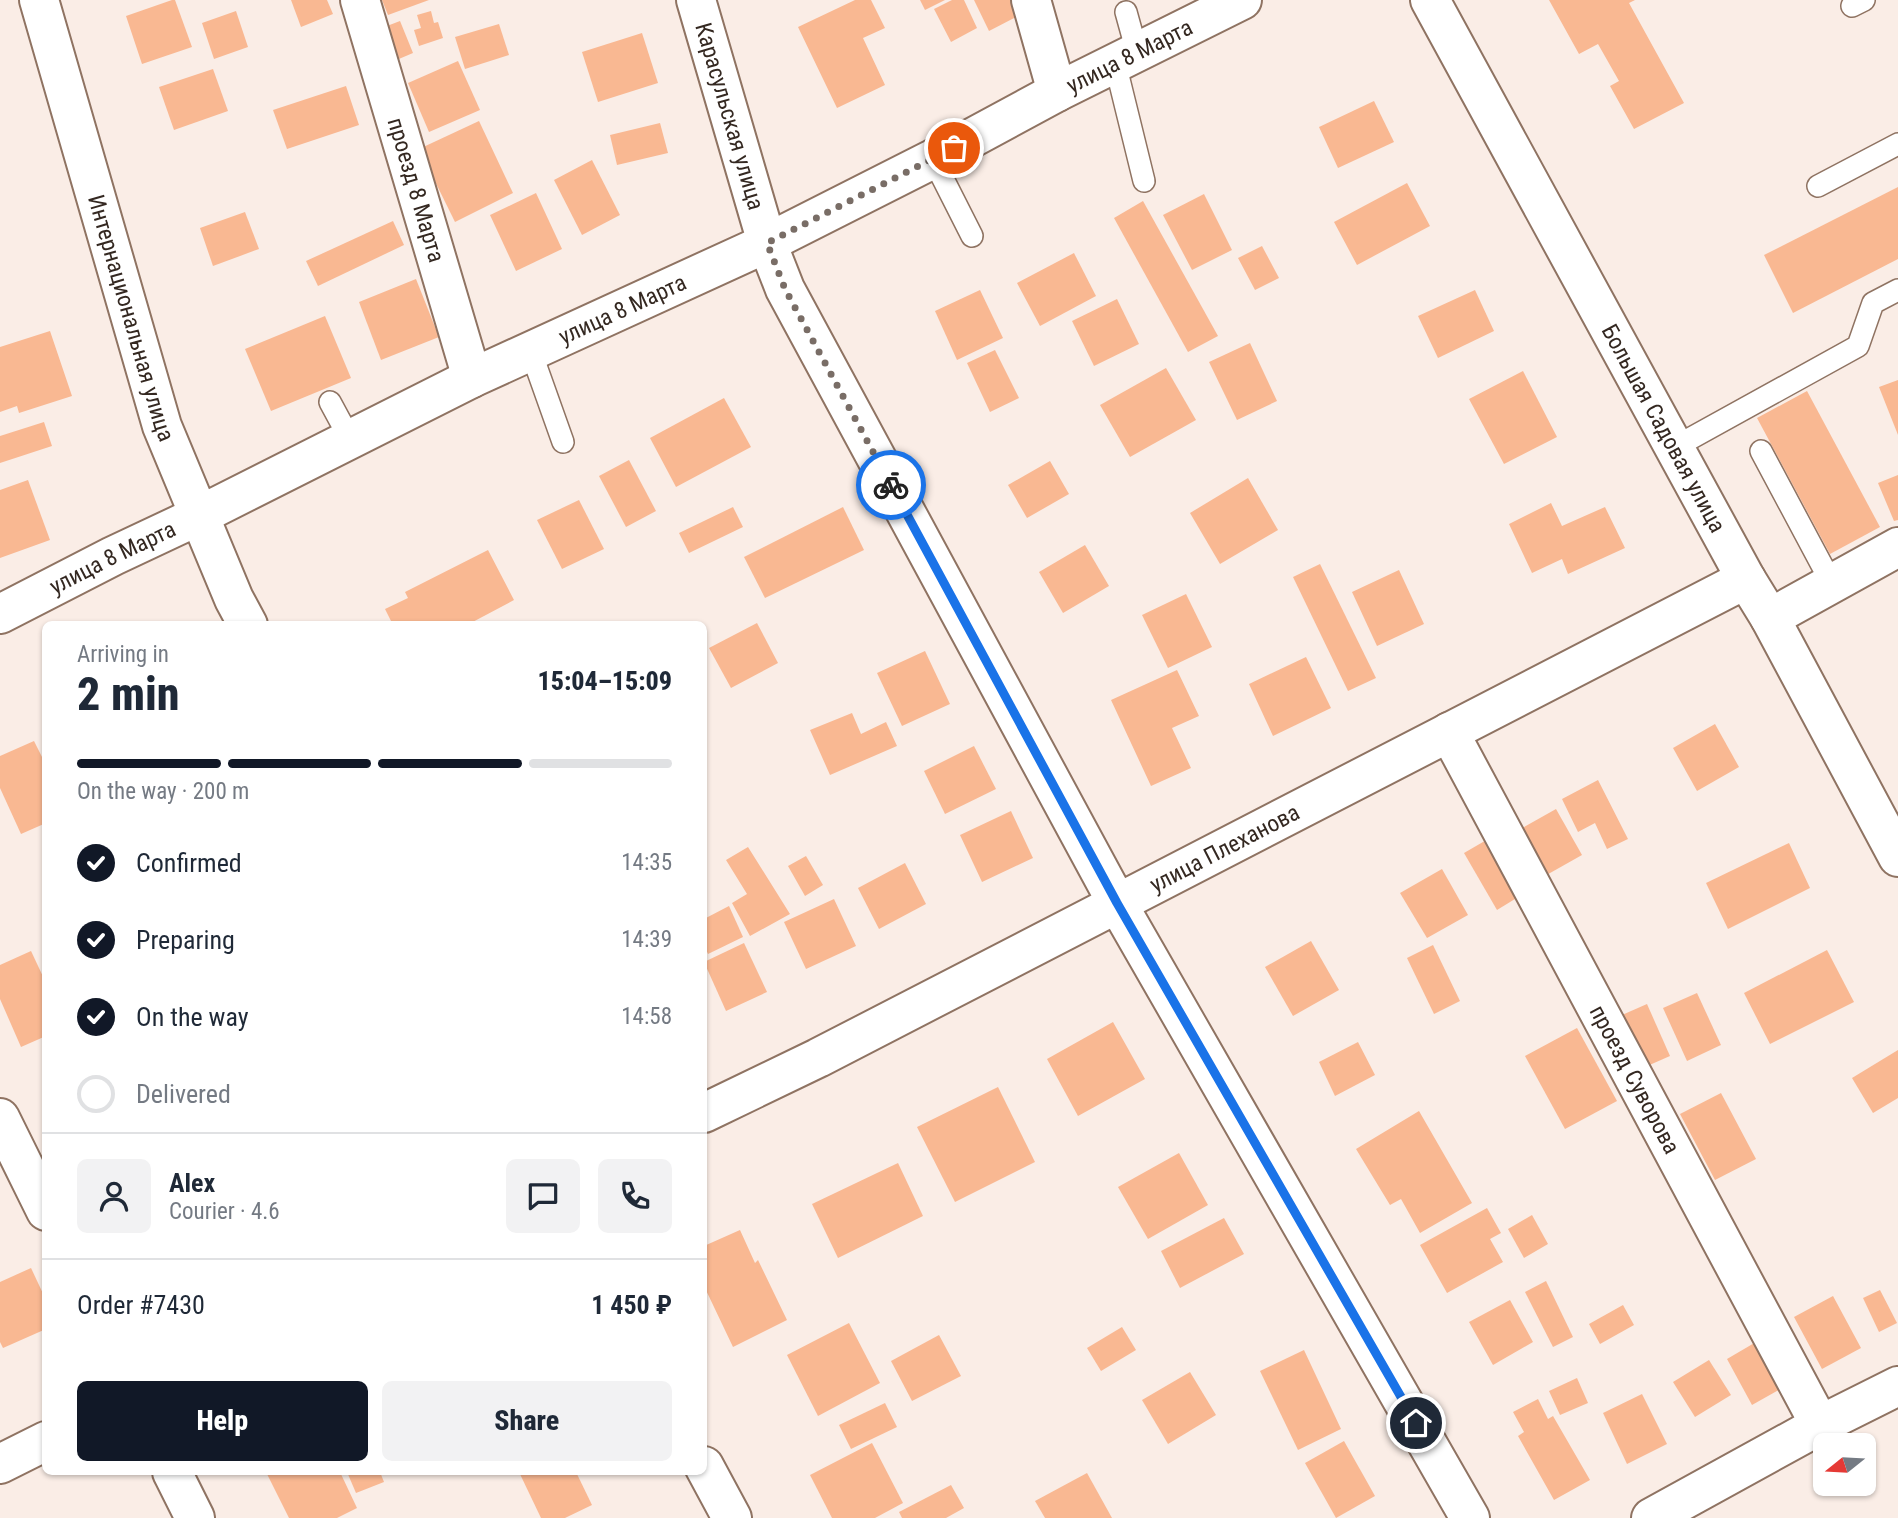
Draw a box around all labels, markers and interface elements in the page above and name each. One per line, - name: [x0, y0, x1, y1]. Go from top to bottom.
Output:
- street label: улица 8 Марта: [1062, 14, 1197, 99]
- street label: Карасульская улица: [689, 20, 770, 213]
- street label: проезд 8 Марта: [382, 115, 450, 265]
- pin: [924, 118, 984, 178]
- icon: bag: [935, 129, 973, 167]
- street label: Интернациональная улица: [82, 192, 180, 445]
- street label: улица 8 Марта: [555, 269, 690, 350]
- street label: Большая Садовая улица: [1596, 320, 1731, 537]
- courier: [856, 450, 926, 520]
- icon: bike: [872, 466, 910, 504]
- street label: улица 8 Марта: [45, 515, 180, 600]
- text: Arriving in: [77, 641, 169, 668]
- text: 15:04–15:09: [538, 666, 672, 696]
- text: 2 min: [77, 667, 180, 721]
- text: On the way · 200 m: [77, 778, 249, 805]
- street label: улица Плеханова: [1145, 799, 1304, 898]
- icon: check: [77, 844, 115, 882]
- text: Confirmed: [136, 848, 242, 878]
- text: 14:35: [621, 849, 672, 876]
- icon: check: [77, 921, 115, 959]
- text: Preparing: [136, 925, 235, 955]
- text: 14:39: [621, 926, 672, 953]
- icon: check: [77, 998, 115, 1036]
- street label: проезд Суворова: [1584, 1001, 1685, 1159]
- text: On the way: [136, 1002, 249, 1032]
- text: 14:58: [621, 1003, 672, 1030]
- text: Delivered: [136, 1079, 231, 1109]
- button: person: [77, 1159, 151, 1233]
- button: chat: [506, 1159, 580, 1233]
- button: phone: [598, 1159, 672, 1233]
- text: Alex: [169, 1168, 215, 1198]
- text: Courier · 4.6: [169, 1198, 280, 1225]
- text: Order #7430: [77, 1290, 205, 1320]
- text: 1 450 ₽: [591, 1290, 672, 1320]
- button: Help: [77, 1381, 368, 1461]
- button: Share: [382, 1381, 672, 1461]
- pin: [1386, 1393, 1446, 1453]
- icon: home: [1397, 1404, 1435, 1442]
- north arrow: [1813, 1433, 1876, 1496]
- map controls: [1813, 1433, 1876, 1496]

